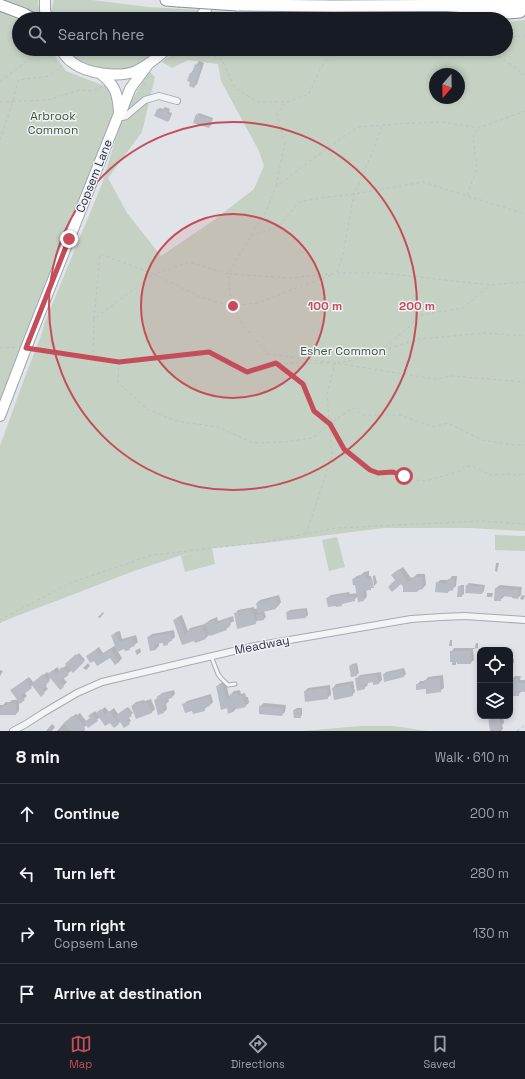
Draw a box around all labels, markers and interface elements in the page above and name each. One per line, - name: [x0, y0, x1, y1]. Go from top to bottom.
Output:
- search box: [12, 12, 513, 56]
- icon: search: [26, 23, 48, 45]
- text: Search here: [58, 25, 144, 44]
- north arrow: [429, 68, 465, 104]
- park label: Arbrook Common: [28, 108, 78, 138]
- street label: Copsem Lane: [72, 137, 116, 215]
- route end: [60, 230, 78, 248]
- text: 100 m: [308, 298, 342, 314]
- text: 200 m: [399, 298, 435, 314]
- centre of rings: [226, 299, 240, 313]
- park label: Esher Common: [300, 343, 386, 359]
- route start: [395, 467, 413, 485]
- street label: Meadway: [233, 632, 291, 658]
- map controls: [477, 647, 513, 719]
- button: locate: [477, 647, 513, 683]
- button: layers: [477, 683, 513, 719]
- text: 8 min: [16, 746, 60, 768]
- text: Walk · 610 m: [435, 749, 509, 766]
- icon: ahead: [16, 803, 38, 825]
- text: Continue: [54, 804, 120, 823]
- text: 200 m: [470, 805, 509, 822]
- icon: left: [16, 863, 38, 885]
- text: Turn left: [54, 864, 116, 883]
- text: 280 m: [470, 865, 509, 882]
- text: Turn right: [54, 916, 125, 935]
- icon: right: [16, 923, 38, 945]
- text: 130 m: [473, 925, 509, 942]
- text: Copsem Lane: [54, 935, 138, 952]
- icon: arrive: [16, 983, 38, 1005]
- text: Arrive at destination: [54, 984, 202, 1003]
- tab: Map: [69, 1033, 92, 1071]
- tab: Directions: [231, 1033, 285, 1071]
- tab: Saved: [424, 1033, 456, 1071]

